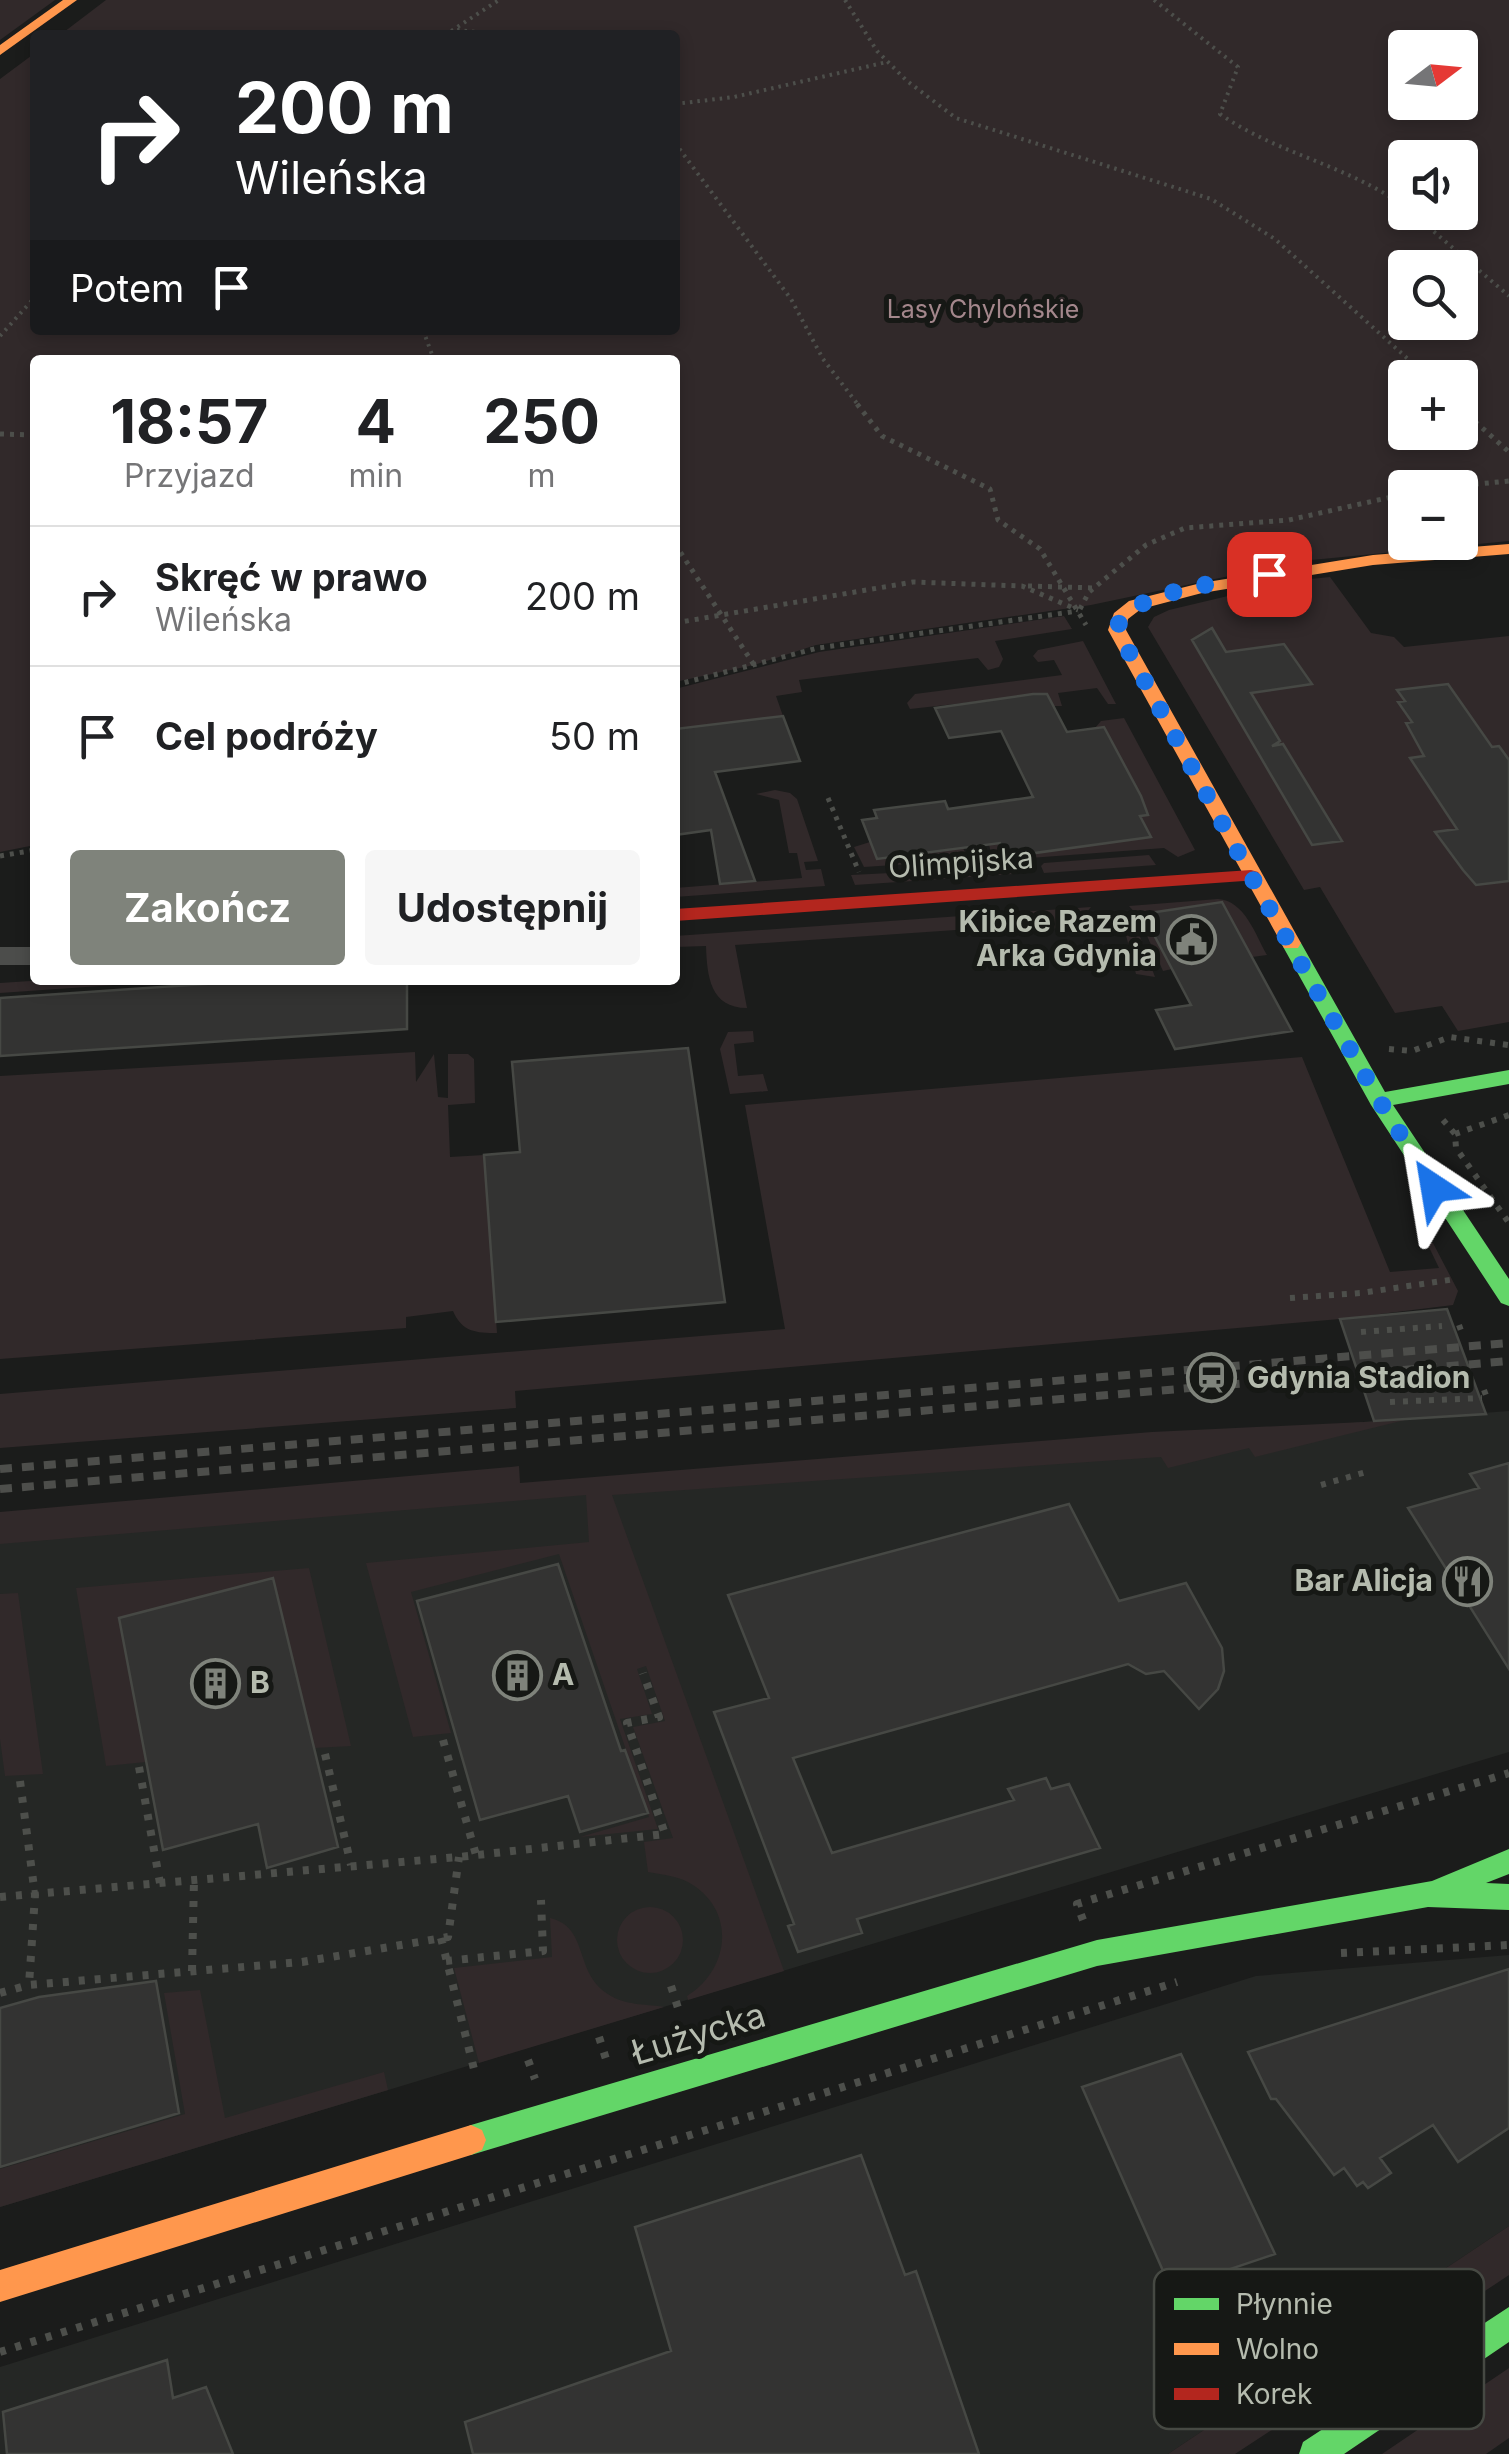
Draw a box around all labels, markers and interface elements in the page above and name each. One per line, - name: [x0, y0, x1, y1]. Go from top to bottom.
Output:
- north arrow: [1388, 30, 1478, 120]
- map controls: [1388, 30, 1478, 560]
- text: 200 m: [235, 65, 454, 150]
- icon: right: [70, 70, 200, 200]
- button: sound: [1388, 140, 1478, 230]
- text: Wileńska: [235, 150, 428, 205]
- button: search: [1388, 250, 1478, 340]
- icon: arrive: [204, 260, 259, 315]
- text: Potem: [70, 265, 184, 311]
- park label: Lasy Chylońskie: [887, 294, 1079, 324]
- button: +: [1388, 360, 1478, 450]
- text: 18:57: [110, 385, 268, 457]
- text: 4: [356, 385, 396, 457]
- text: 250: [483, 385, 600, 457]
- text: Przyjazd: [124, 456, 255, 495]
- text: min: [348, 456, 403, 495]
- text: m: [528, 456, 556, 495]
- button: −: [1388, 470, 1478, 560]
- pin: [1227, 532, 1312, 617]
- icon: arrive: [1242, 547, 1297, 602]
- text: Skręć w prawo: [155, 554, 428, 600]
- icon: right: [70, 569, 125, 624]
- text: 200 m: [525, 573, 640, 619]
- text: Wileńska: [155, 600, 292, 639]
- icon: arrive: [70, 709, 125, 764]
- text: Cel podróży: [155, 713, 378, 759]
- text: 50 m: [549, 713, 640, 759]
- street label: Olimpijska: [887, 839, 1035, 885]
- button: Zakończ: [70, 850, 345, 965]
- button: Udostępnij: [365, 850, 640, 965]
- place label: Kibice Razem Arka Gdynia: [959, 903, 1157, 973]
- public building icon: Kibice Razem Arka Gdynia: [1166, 913, 1218, 965]
- position arrow: [1382, 1136, 1486, 1240]
- station icon: Gdynia Stadion: [1186, 1352, 1238, 1404]
- place label: Gdynia Stadion: [1247, 1359, 1470, 1395]
- restaurant icon: Bar Alicja: [1442, 1555, 1494, 1607]
- place label: Bar Alicja: [1295, 1562, 1433, 1598]
- building icon: A: [491, 1649, 543, 1701]
- place label: A: [552, 1656, 574, 1692]
- building icon: B: [189, 1657, 241, 1709]
- place label: B: [250, 1664, 270, 1700]
- street label: Łużycka: [625, 1993, 770, 2073]
- legend: [1154, 2269, 1484, 2429]
- text: Płynnie: [1236, 2287, 1333, 2321]
- text: Wolno: [1236, 2332, 1319, 2366]
- text: Korek: [1236, 2377, 1312, 2411]

